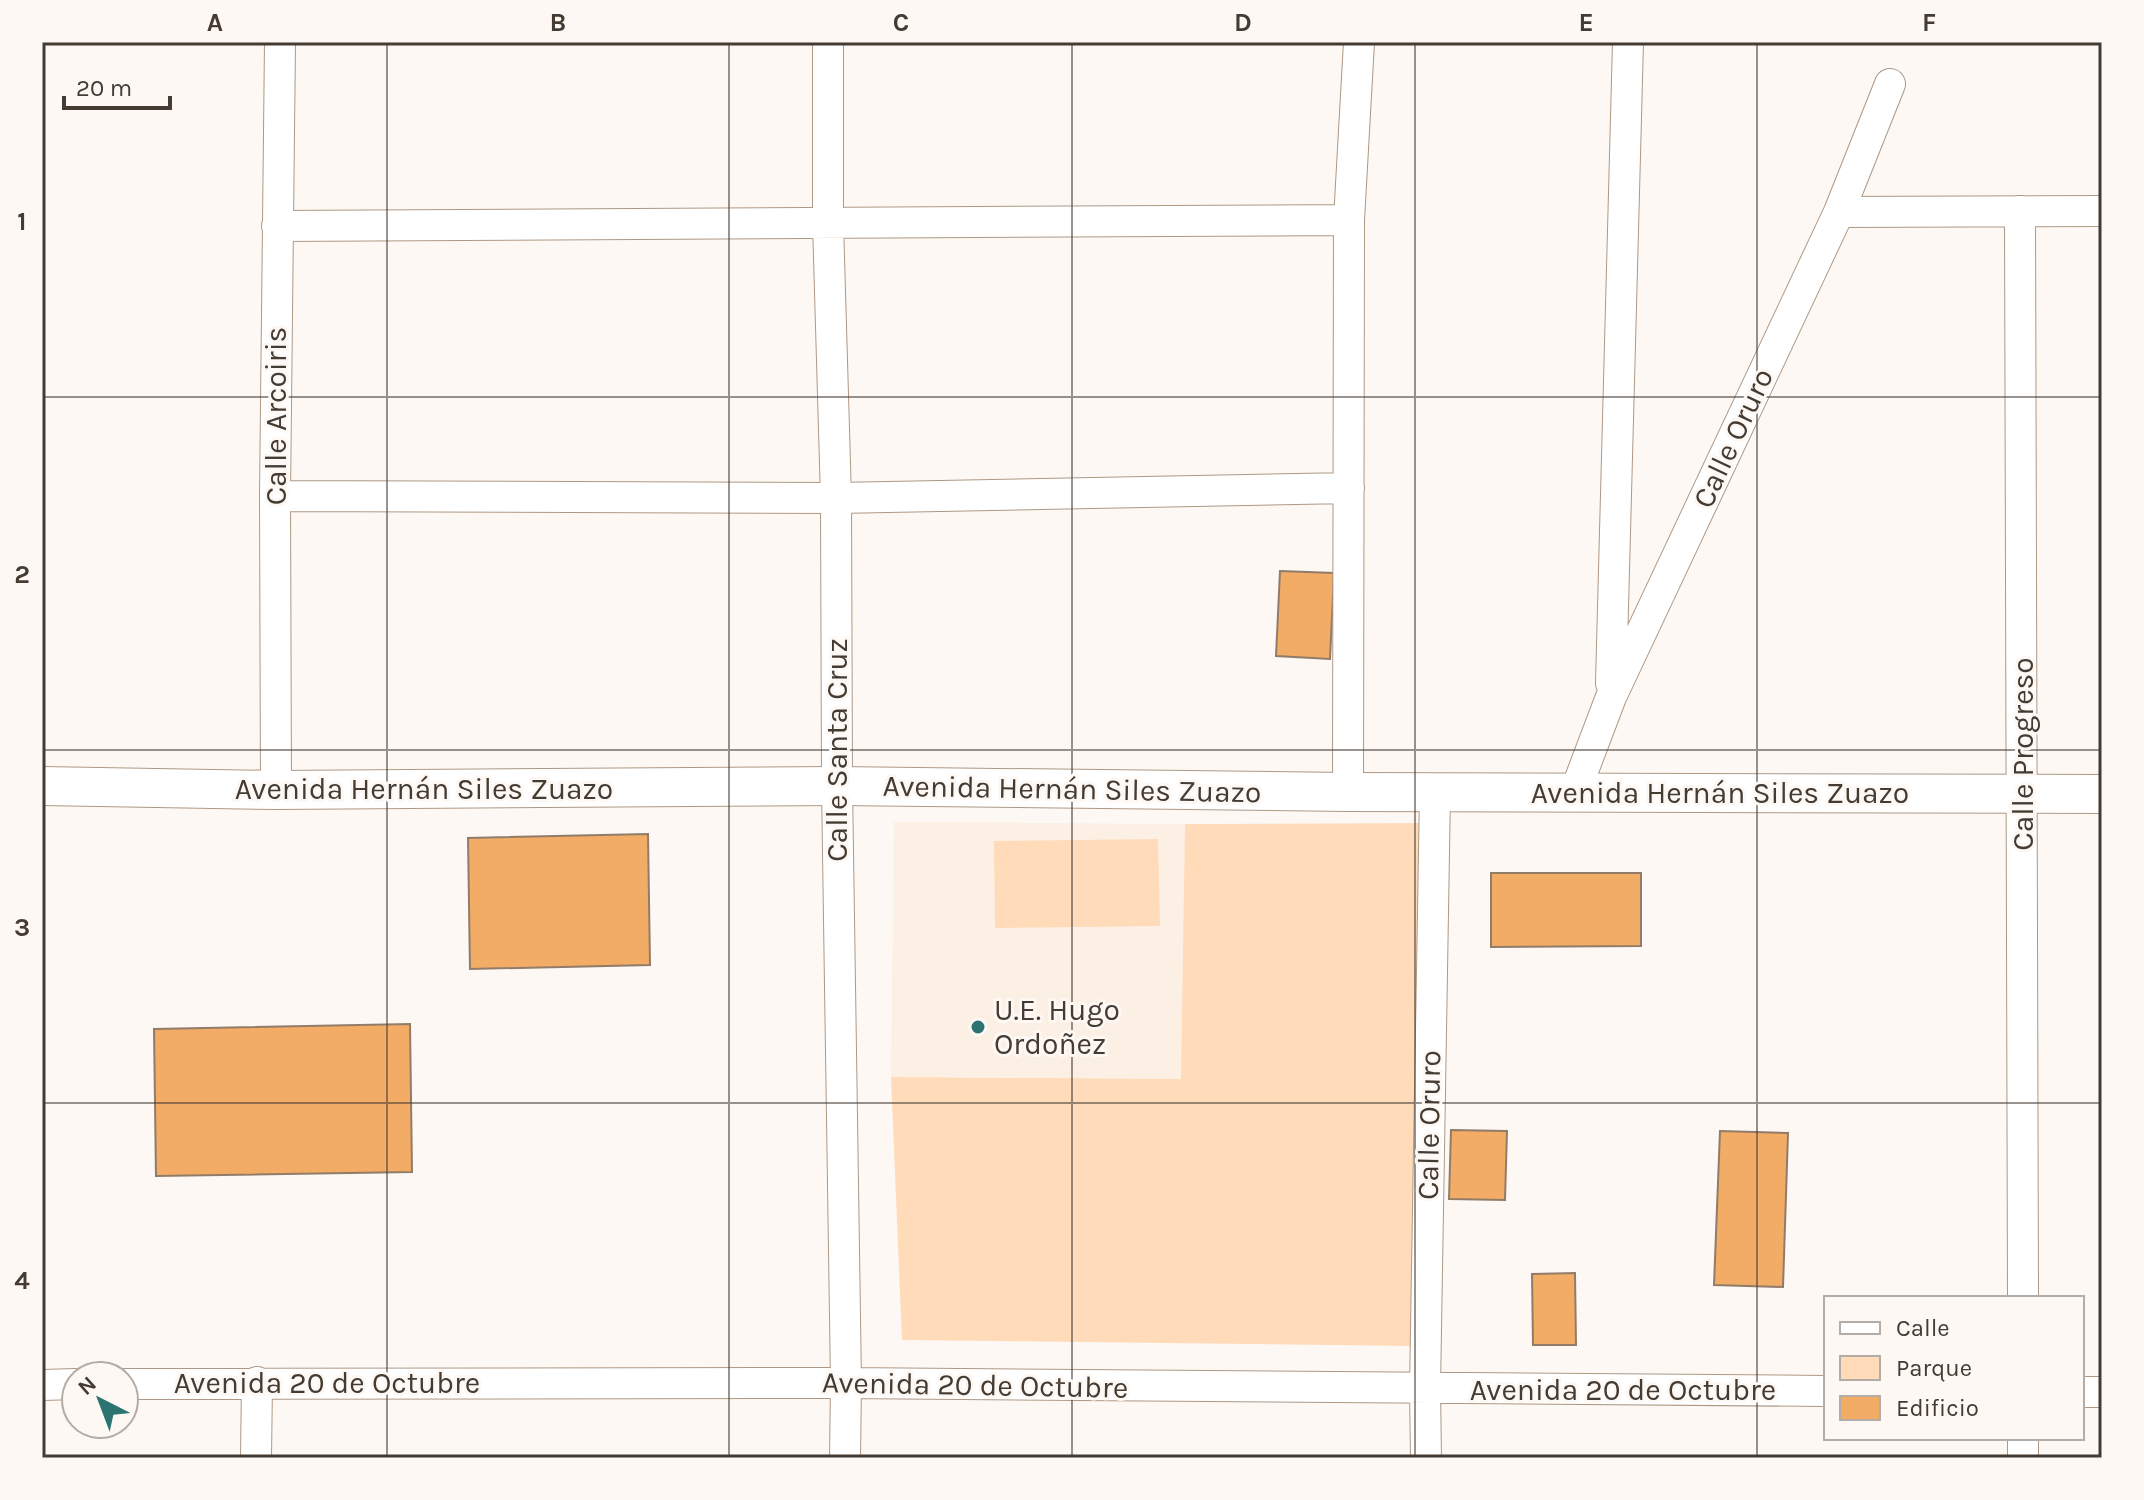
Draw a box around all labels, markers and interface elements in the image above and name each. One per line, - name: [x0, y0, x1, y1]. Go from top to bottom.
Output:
- text: A: [207, 7, 223, 38]
- text: B: [550, 7, 566, 38]
- text: C: [893, 7, 909, 38]
- text: D: [1234, 7, 1252, 38]
- text: E: [1578, 7, 1594, 38]
- text: F: [1922, 7, 1936, 38]
- scale bar: [64, 60, 170, 110]
- text: 20 m: [76, 74, 132, 102]
- text: 1: [17, 206, 27, 237]
- street label: Calle Arcoiris: [258, 327, 294, 505]
- street label: Calle Oruro: [1685, 362, 1781, 514]
- text: 2: [14, 559, 30, 590]
- street label: Calle Santa Cruz: [819, 638, 855, 862]
- street label: Calle Progreso: [2005, 657, 2041, 851]
- street label: Avenida Hernán Siles Zuazo: [882, 768, 1262, 810]
- street label: Avenida Hernán Siles Zuazo: [235, 771, 613, 807]
- street label: Avenida Hernán Siles Zuazo: [1531, 775, 1909, 811]
- text: 3: [14, 912, 30, 943]
- place label: U.E. Hugo Ordoñez: [994, 992, 1120, 1062]
- marker: U.E. Hugo Ordoñez: [969, 1018, 987, 1036]
- street label: Calle Oruro: [1410, 1050, 1448, 1200]
- text: 4: [14, 1265, 30, 1296]
- legend: [1824, 1296, 2084, 1440]
- text: Calle: [1896, 1314, 1950, 1342]
- text: Parque: [1896, 1354, 1972, 1382]
- north arrow: [60, 1360, 140, 1440]
- street label: Avenida 20 de Octubre: [821, 1364, 1129, 1406]
- street label: Avenida 20 de Octubre: [174, 1365, 480, 1401]
- text: N: [73, 1371, 102, 1401]
- street label: Avenida 20 de Octubre: [1470, 1372, 1776, 1408]
- text: Edificio: [1896, 1394, 1979, 1422]

